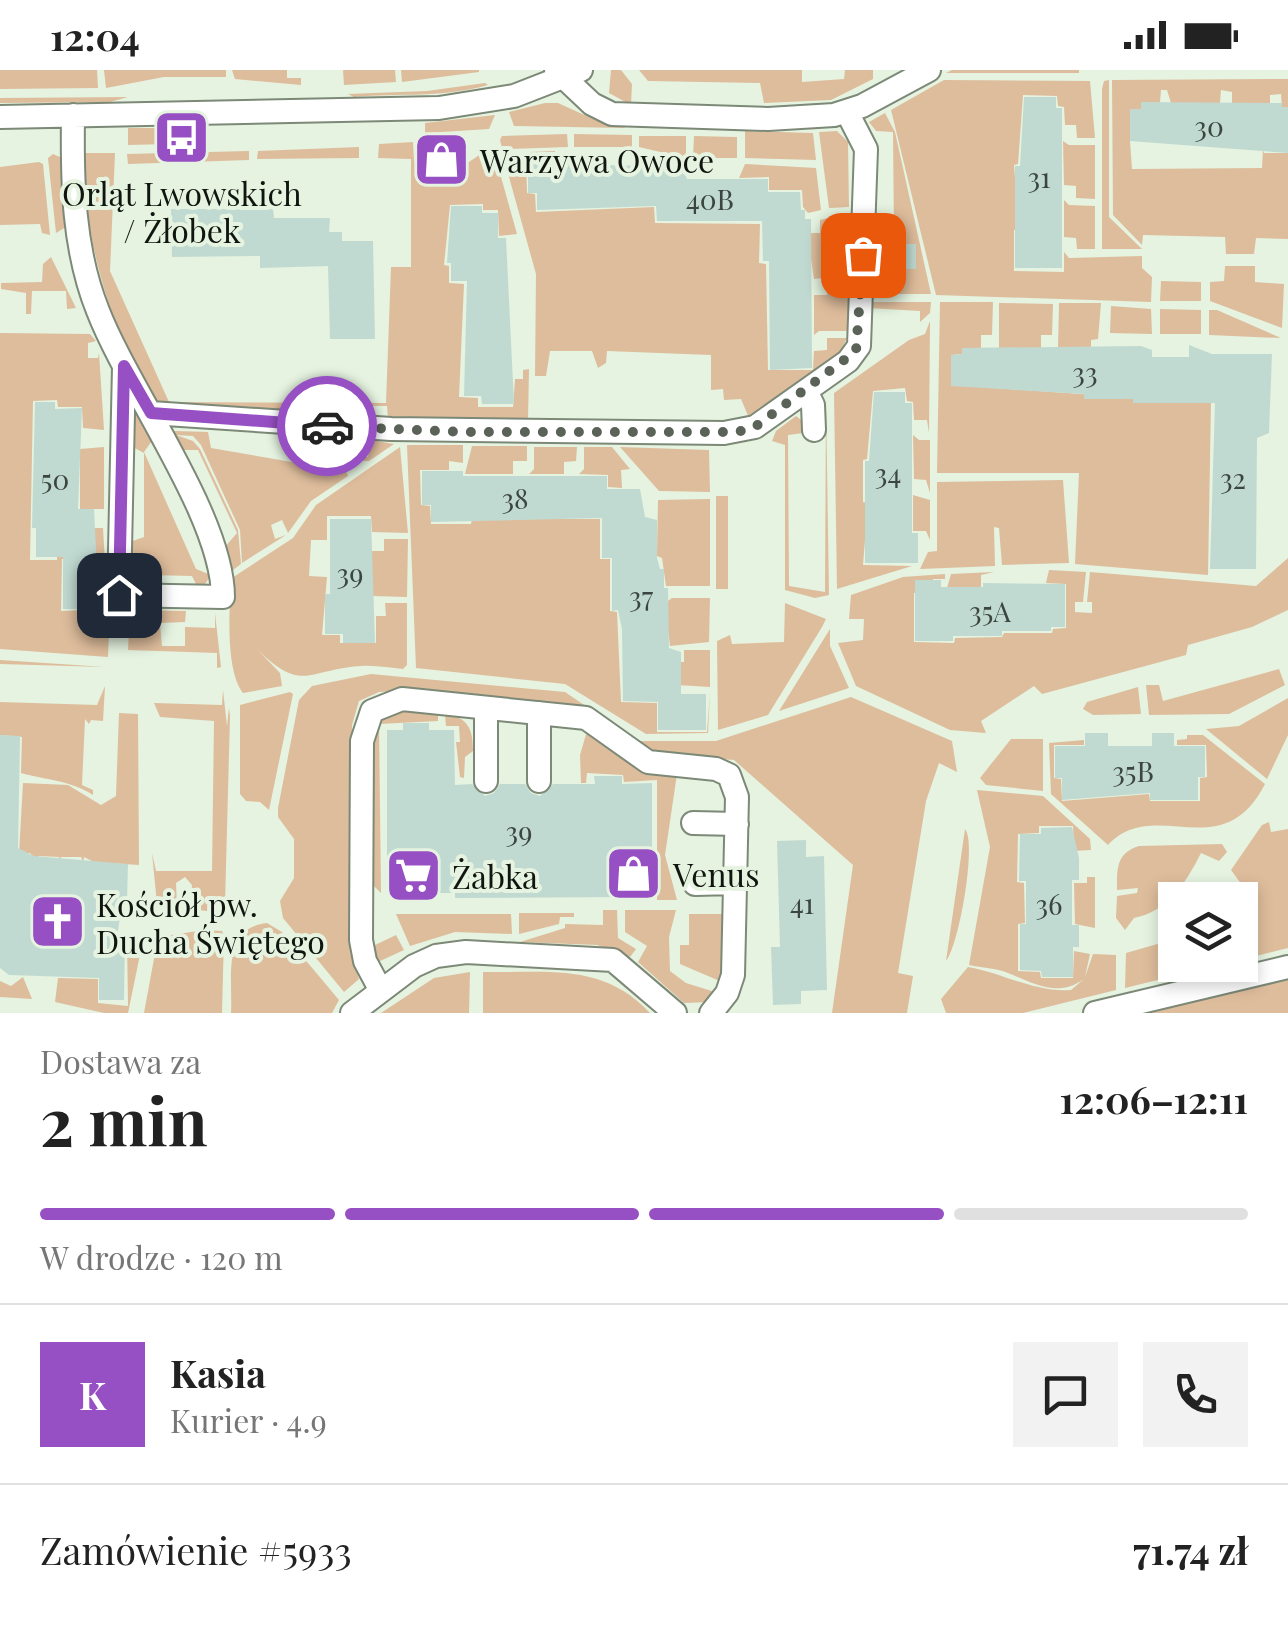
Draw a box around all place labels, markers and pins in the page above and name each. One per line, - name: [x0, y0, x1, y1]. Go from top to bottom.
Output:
- bus stop icon: Orląt Lwowskich / Żłobek: [152, 108, 212, 168]
- shop icon: Warzywa Owoce: [411, 129, 471, 189]
- place label: Warzywa Owoce: [479, 138, 714, 181]
- place label: Orląt Lwowskich / Żłobek: [62, 171, 302, 251]
- pin: [821, 213, 906, 298]
- pin: [77, 553, 162, 638]
- shop icon: Venus: [604, 843, 664, 903]
- supermarket icon: Żabka: [383, 845, 443, 905]
- place label: Venus: [672, 852, 759, 895]
- place label: Żabka: [452, 854, 538, 897]
- place label: Kościół pw. Ducha Świętego: [96, 882, 325, 962]
- church icon: Kościół pw. Ducha Świętego: [27, 891, 87, 951]

